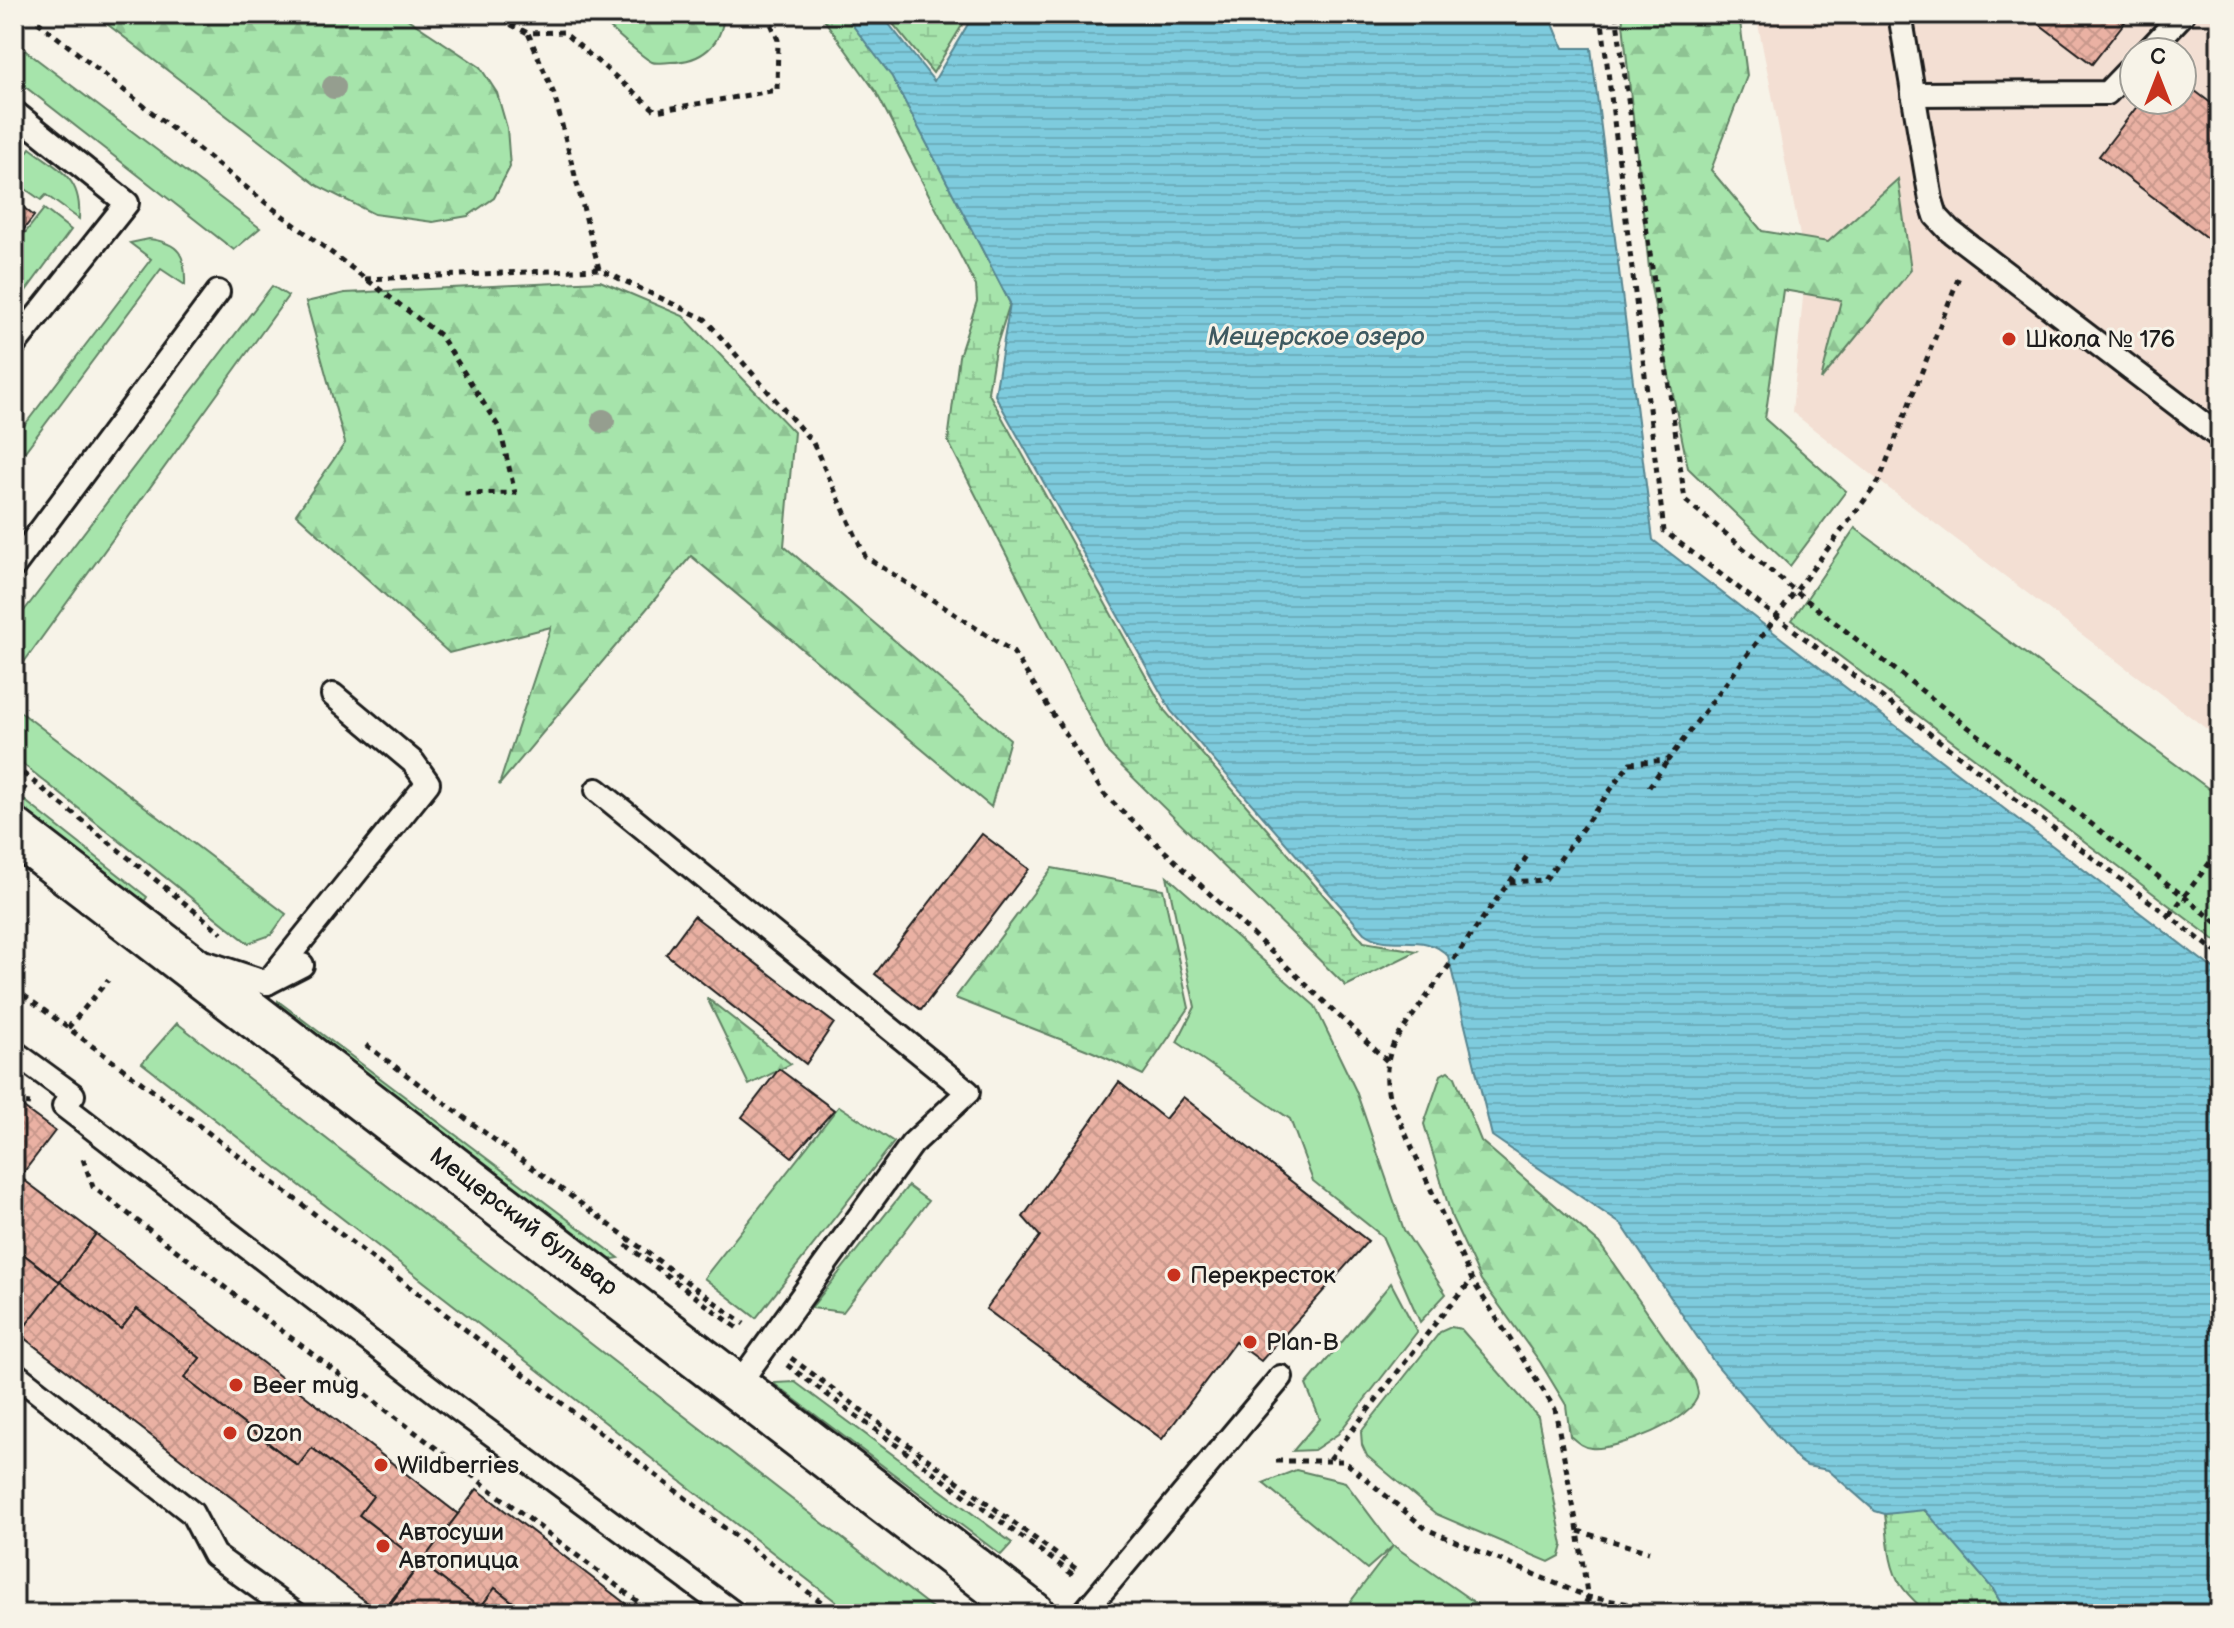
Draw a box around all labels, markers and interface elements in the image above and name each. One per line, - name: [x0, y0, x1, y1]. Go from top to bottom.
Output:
- north arrow: [2118, 36, 2198, 116]
- text: С: [2150, 44, 2166, 71]
- water label: Мещерское озеро: [1207, 322, 1425, 353]
- place label: Школа № 176: [2025, 325, 2175, 354]
- marker: Школа № 176: [2000, 330, 2018, 348]
- street label: Мещерский бульвар: [424, 1141, 624, 1302]
- place label: Перекресток: [1190, 1261, 1336, 1290]
- marker: Перекресток: [1165, 1266, 1183, 1284]
- place label: Plan-B: [1266, 1328, 1339, 1357]
- marker: Plan-B: [1241, 1333, 1259, 1351]
- place label: Beer mug: [252, 1371, 359, 1400]
- marker: Beer mug: [227, 1376, 245, 1394]
- place label: Ozon: [246, 1419, 302, 1448]
- marker: Ozon: [221, 1424, 239, 1442]
- place label: Wildberries: [397, 1451, 519, 1480]
- marker: Wildberries: [372, 1456, 390, 1474]
- place label: Автосуши Автопицца: [398, 1518, 519, 1575]
- marker: Автосуши Автопицца: [374, 1537, 392, 1555]

